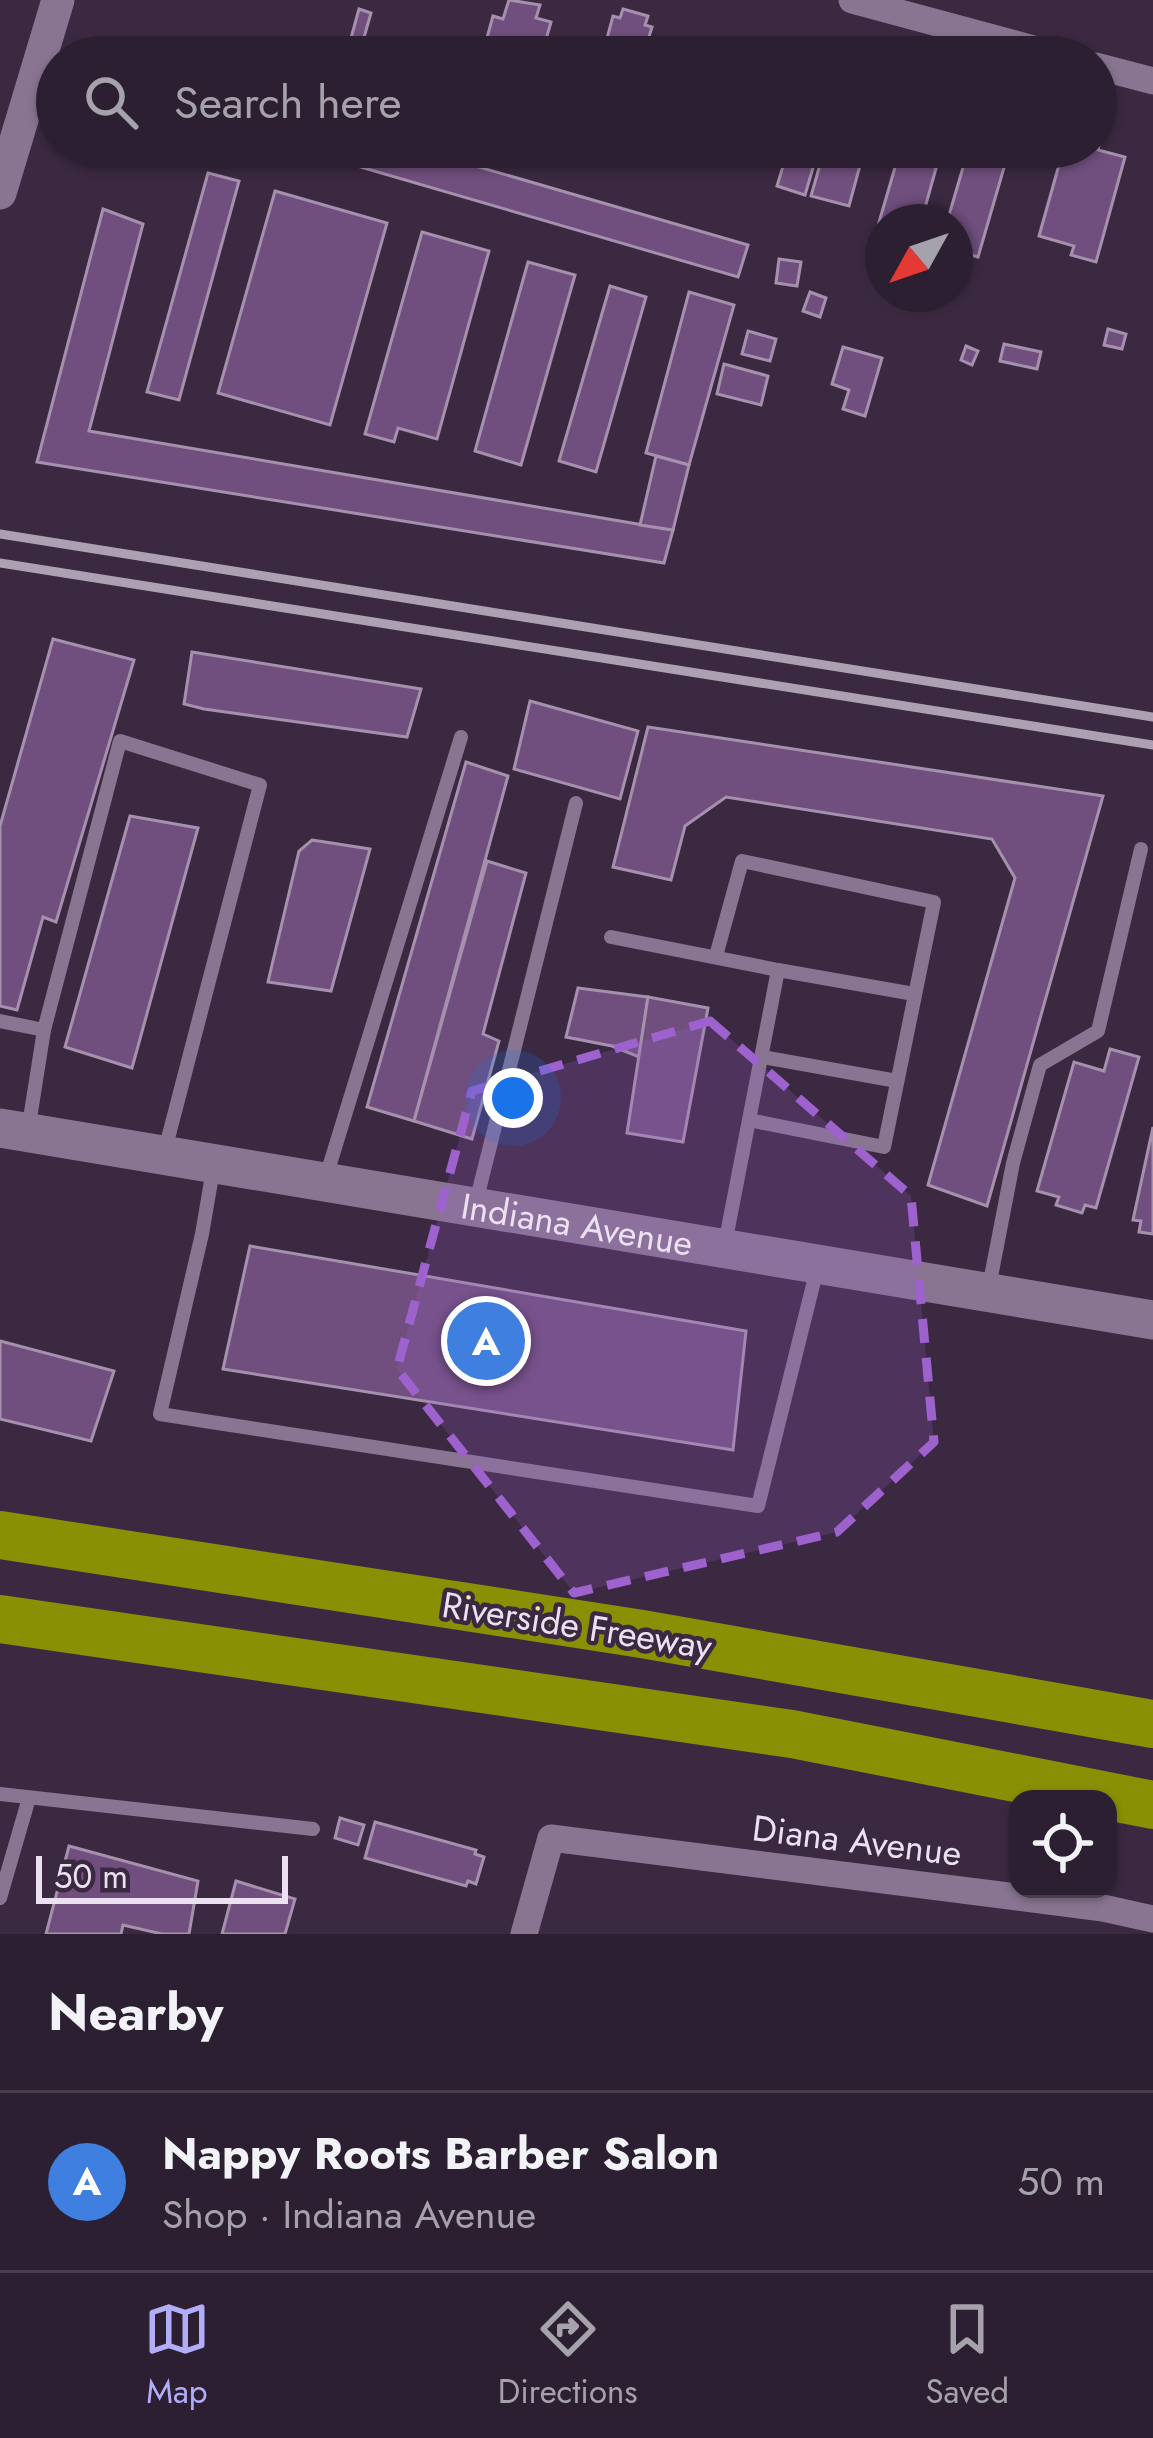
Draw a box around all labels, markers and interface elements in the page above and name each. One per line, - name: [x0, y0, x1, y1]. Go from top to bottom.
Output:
- search box: [36, 36, 1117, 168]
- icon: search: [78, 69, 144, 135]
- text: Search here: [174, 70, 402, 135]
- north arrow: [865, 204, 973, 312]
- your location: [483, 1068, 543, 1128]
- street label: Indiana Avenue: [457, 1179, 697, 1269]
- pin: A: [447, 1296, 525, 1386]
- street label: Riverside Freeway: [438, 1578, 716, 1672]
- map controls: [1009, 1790, 1117, 1898]
- button: locate: [1009, 1790, 1117, 1898]
- street label: Diana Avenue: [749, 1801, 965, 1879]
- scale bar: [36, 1850, 288, 1903]
- text: 50 m: [54, 1853, 128, 1900]
- text: Nearby: [48, 1975, 223, 2049]
- text: Nappy Roots Barber Salon: [162, 2121, 719, 2186]
- text: A: [73, 2153, 101, 2210]
- text: 50 m: [1017, 2153, 1105, 2210]
- text: Shop · Indiana Avenue: [162, 2186, 536, 2243]
- tab: Map: [144, 2296, 210, 2415]
- tab: Directions: [498, 2296, 638, 2415]
- tab: Saved: [925, 2296, 1009, 2415]

